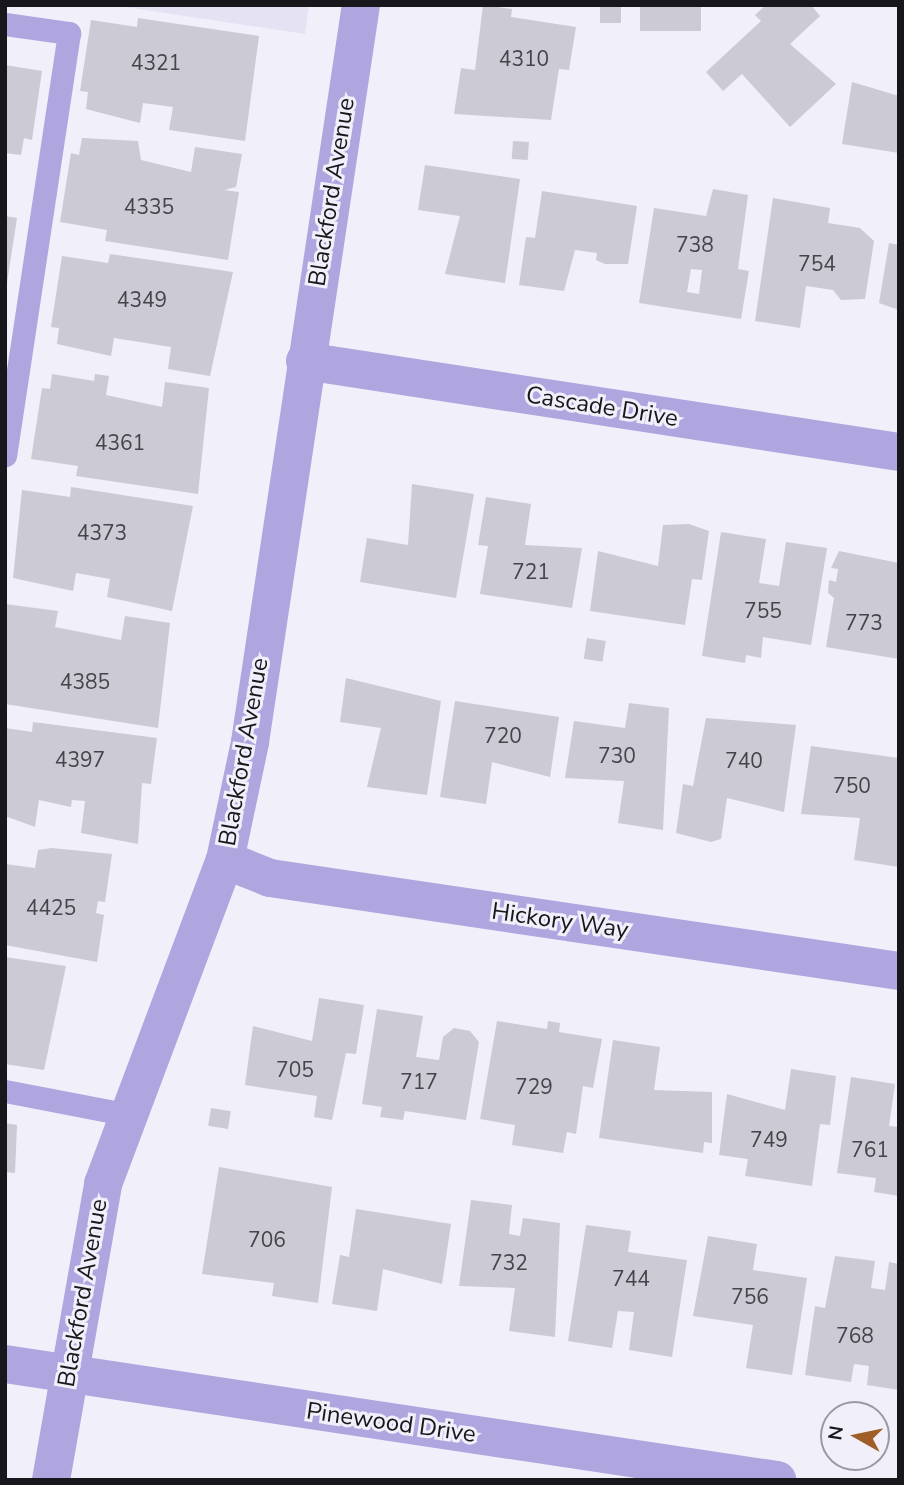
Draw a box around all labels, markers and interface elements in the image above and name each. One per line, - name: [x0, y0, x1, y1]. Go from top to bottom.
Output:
- house number: 4310: [499, 46, 549, 72]
- house number: 4321: [131, 50, 181, 76]
- street label: Blackford Avenue: [303, 96, 361, 288]
- house number: 4335: [124, 194, 174, 220]
- house number: 738: [676, 232, 714, 258]
- house number: 754: [798, 251, 836, 277]
- house number: 4349: [117, 287, 167, 313]
- street label: Cascade Drive: [524, 381, 680, 433]
- house number: 4361: [95, 430, 145, 456]
- house number: 4373: [77, 520, 127, 546]
- house number: 721: [512, 559, 550, 585]
- house number: 755: [744, 598, 782, 624]
- house number: 773: [845, 610, 883, 636]
- street label: Blackford Avenue: [213, 656, 275, 848]
- house number: 4385: [60, 669, 110, 695]
- house number: 720: [484, 723, 522, 749]
- house number: 730: [598, 743, 636, 769]
- house number: 4397: [55, 747, 105, 773]
- house number: 740: [725, 748, 763, 774]
- house number: 750: [833, 773, 871, 799]
- house number: 4425: [26, 895, 76, 921]
- street label: Hickory Way: [490, 897, 630, 945]
- house number: 705: [276, 1057, 314, 1083]
- house number: 717: [400, 1069, 438, 1095]
- house number: 729: [515, 1074, 553, 1100]
- house number: 749: [750, 1127, 788, 1153]
- house number: 761: [851, 1137, 889, 1163]
- street label: Blackford Avenue: [52, 1197, 114, 1389]
- house number: 706: [248, 1227, 286, 1253]
- house number: 732: [490, 1250, 528, 1276]
- house number: 744: [612, 1266, 650, 1292]
- house number: 756: [731, 1284, 769, 1310]
- house number: 768: [836, 1323, 874, 1349]
- street label: Pinewood Drive: [304, 1397, 478, 1449]
- north arrow: [820, 1401, 890, 1471]
- text: N: [822, 1424, 850, 1442]

